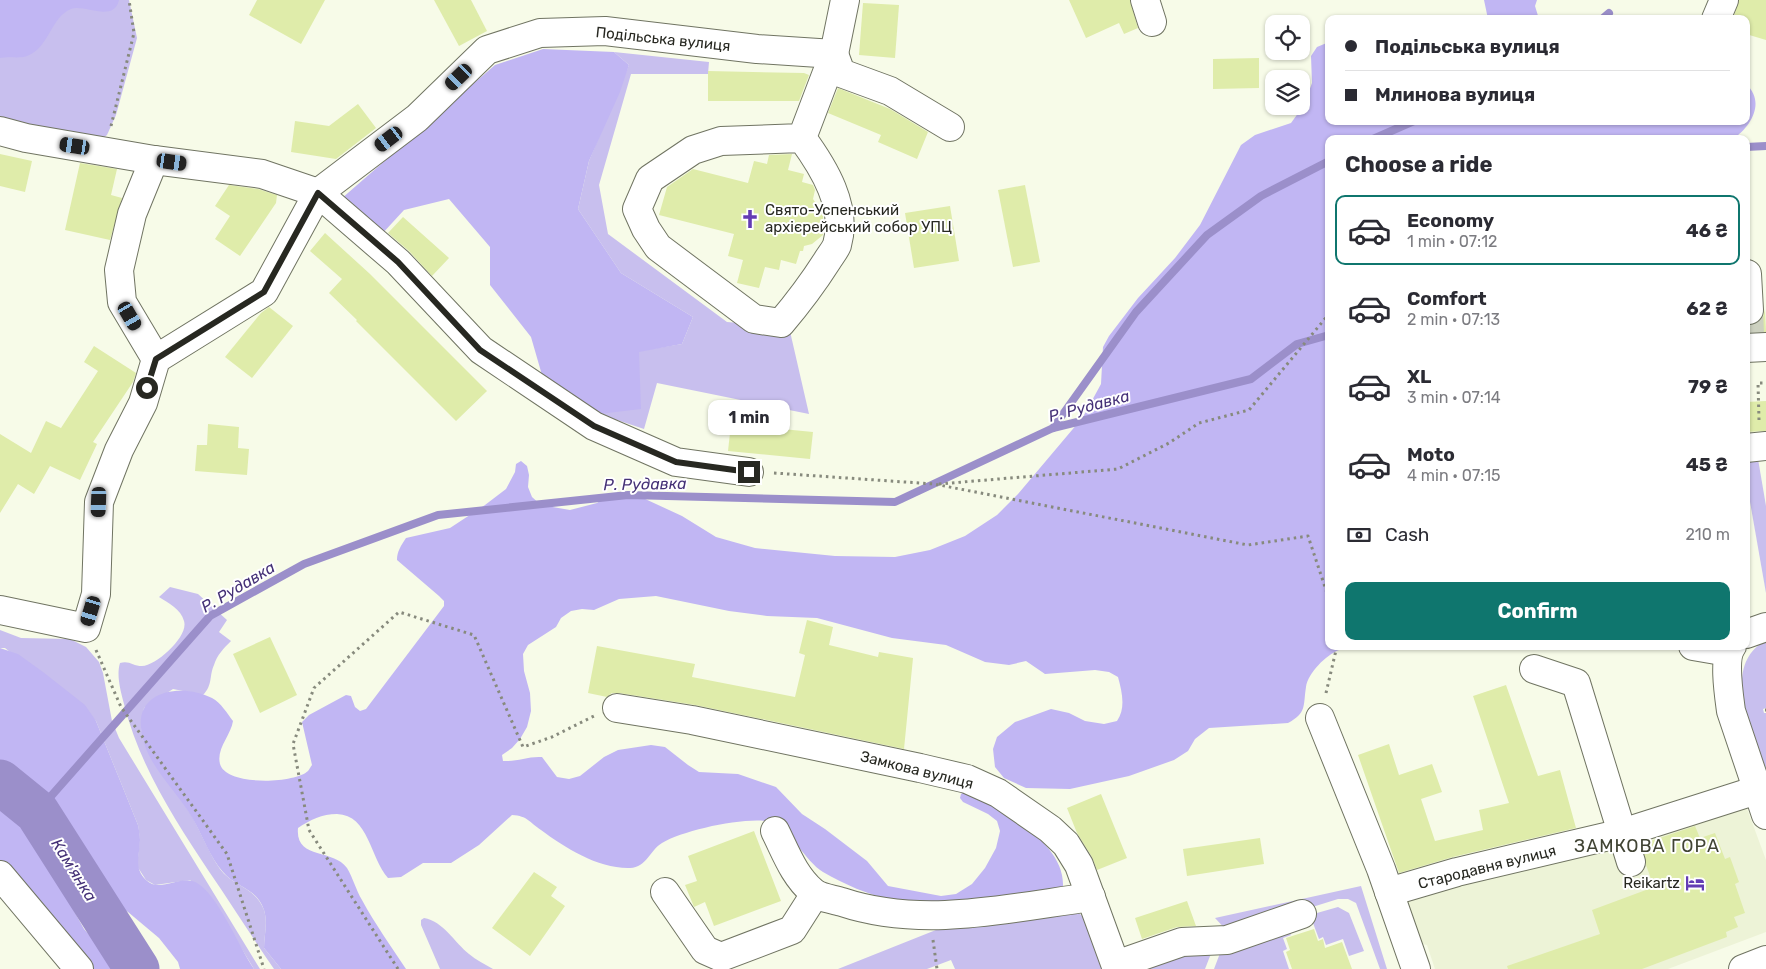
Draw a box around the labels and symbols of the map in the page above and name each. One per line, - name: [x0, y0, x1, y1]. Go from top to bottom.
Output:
- street label: Подільська вулиця: [595, 23, 731, 55]
- car: [442, 61, 475, 93]
- car: [372, 124, 405, 154]
- car: [59, 136, 90, 156]
- car: [156, 152, 187, 172]
- place label: Свято-Успенський архієрейський собор УПЦ: [765, 201, 952, 236]
- church icon: Свято-Успенський архієрейський собор УПЦ: [739, 208, 761, 230]
- car: [116, 299, 143, 333]
- route start: [136, 377, 158, 399]
- water label: Р. Рудавка: [1046, 386, 1132, 426]
- callout: 1 min: [708, 400, 790, 434]
- route end: [738, 461, 760, 483]
- water label: Р. Рудавка: [603, 474, 687, 494]
- car: [90, 487, 107, 517]
- water label: Р. Рудавка: [198, 557, 278, 617]
- car: [79, 594, 102, 628]
- street label: Замкова вулиця: [859, 747, 975, 793]
- water label: Кам'янка: [47, 835, 101, 905]
- district label: ЗАМКОВА ГОРА: [1574, 835, 1720, 857]
- street label: Стародавня вулиця: [1416, 841, 1558, 893]
- hotel icon: Reikartz: [1684, 872, 1706, 894]
- place label: Reikartz: [1623, 874, 1680, 892]

